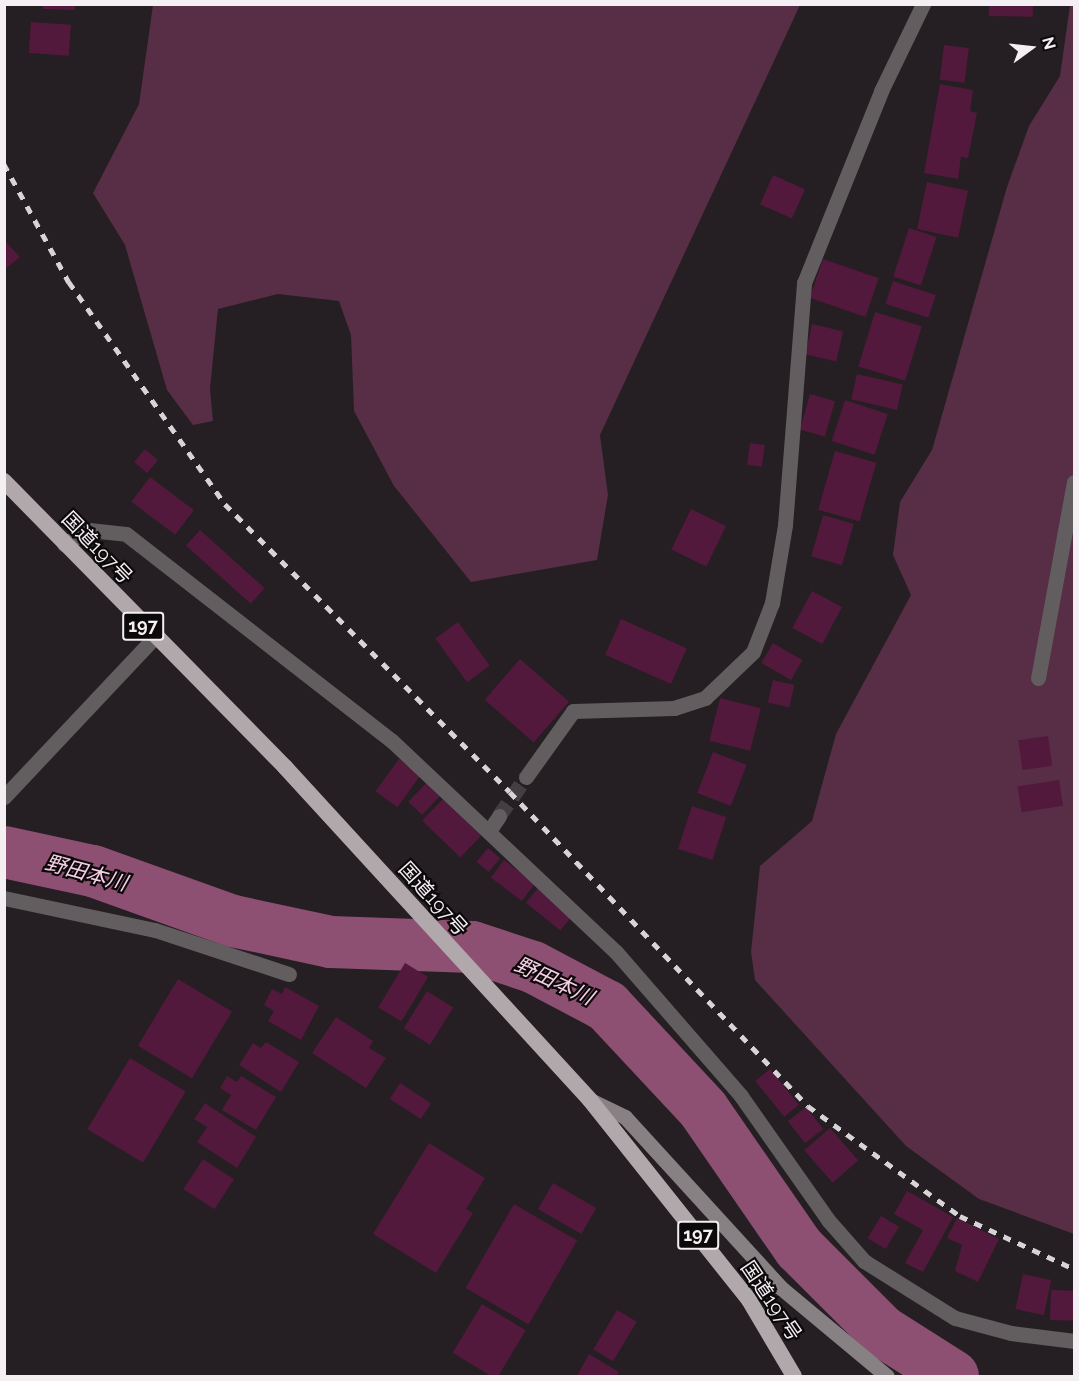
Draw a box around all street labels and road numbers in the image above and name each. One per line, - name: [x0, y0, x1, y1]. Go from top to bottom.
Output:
- street label: 国道197号: [57, 507, 137, 589]
- road number: 197: [122, 611, 164, 641]
- street label: 国道197号: [394, 857, 472, 941]
- road number: 197: [677, 1220, 719, 1250]
- street label: 国道197号: [736, 1257, 806, 1345]

